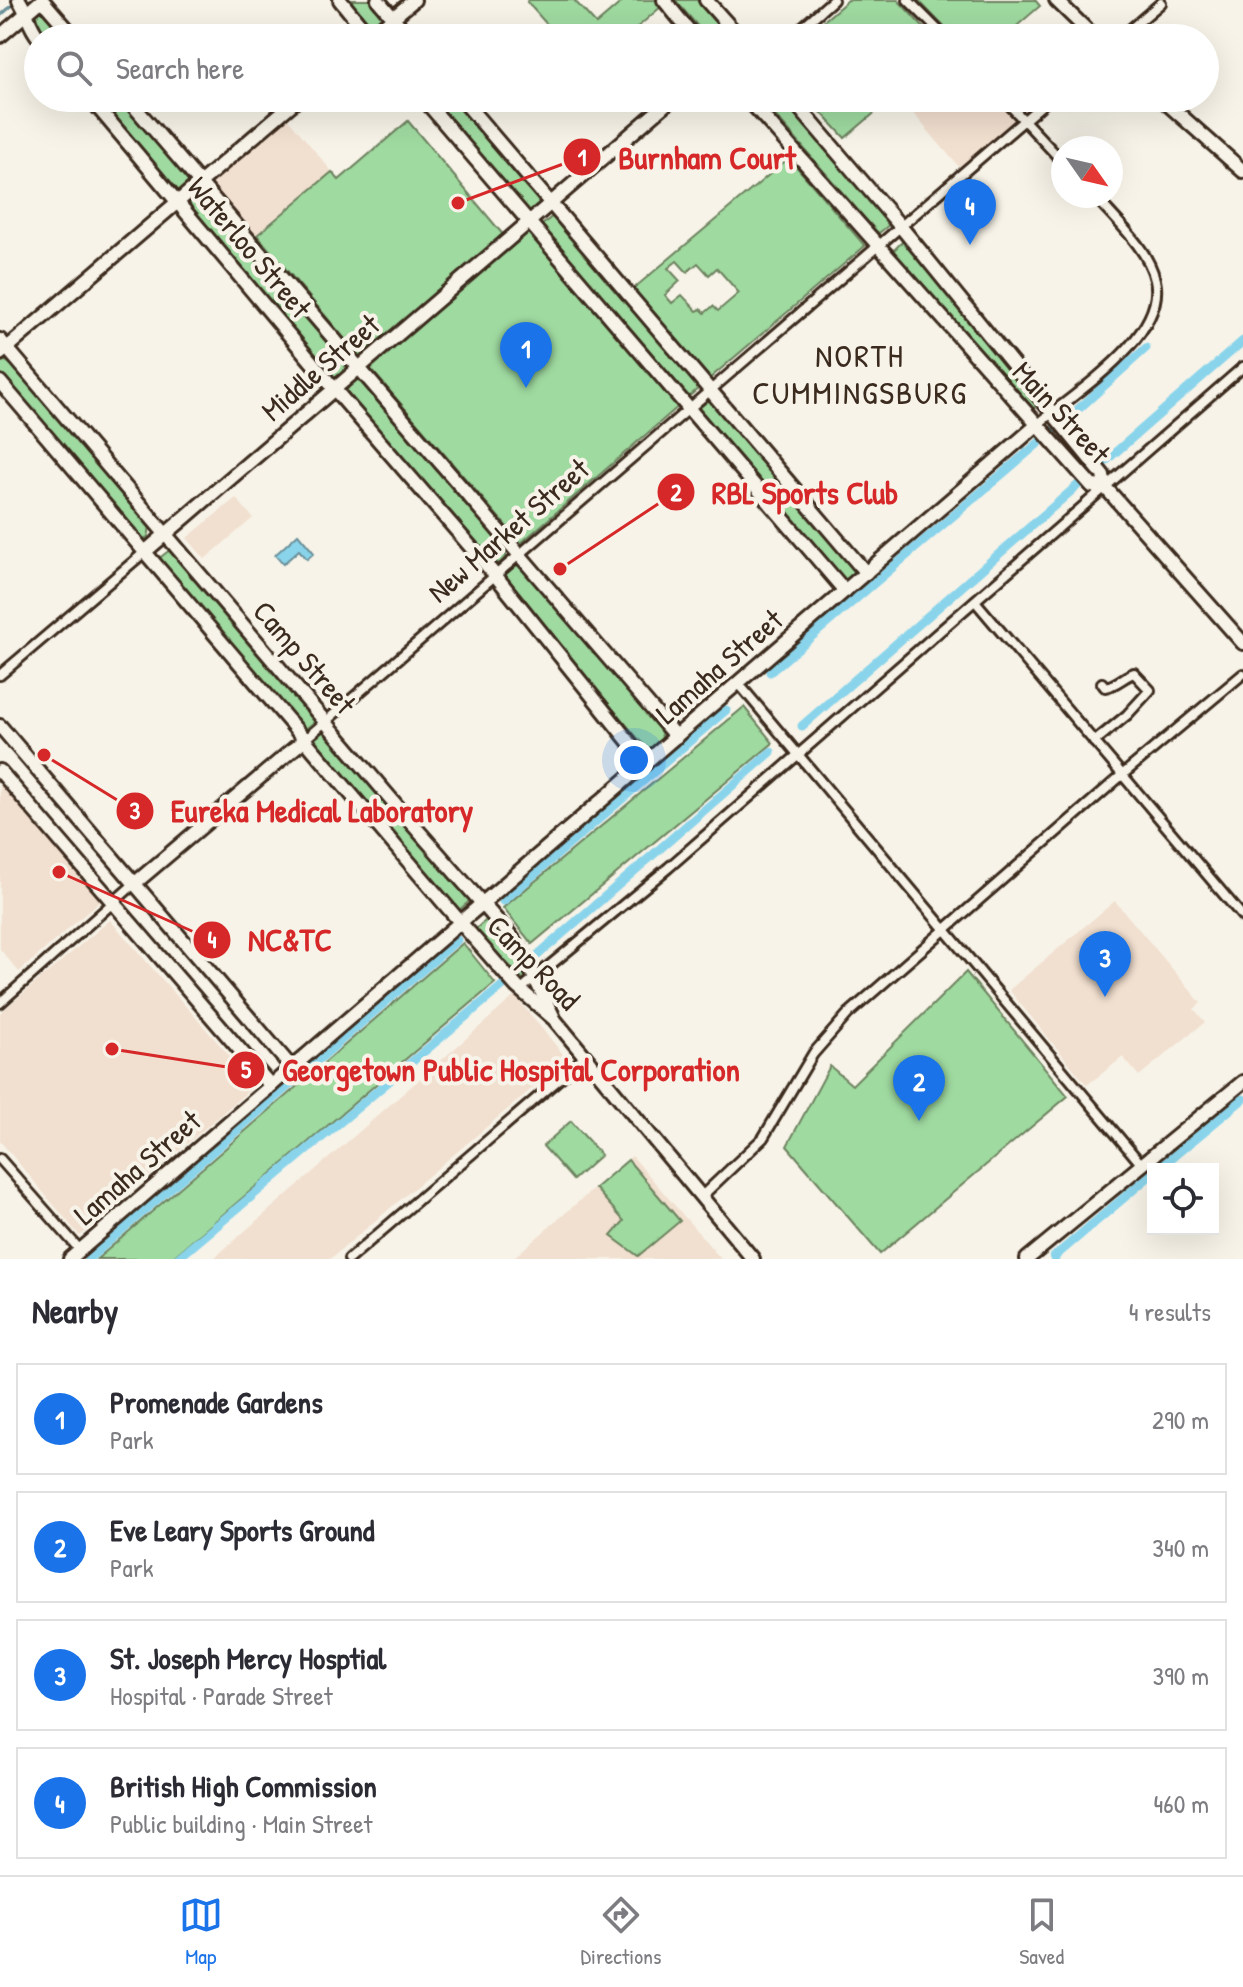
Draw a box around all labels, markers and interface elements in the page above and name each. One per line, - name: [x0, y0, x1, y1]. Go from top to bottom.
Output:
- search box: [24, 24, 1219, 112]
- icon: search: [52, 46, 96, 90]
- text: Search here: [116, 48, 244, 88]
- callout: Burnham Court: [562, 129, 811, 185]
- text: Burnham Court: [618, 136, 797, 179]
- north arrow: [1051, 136, 1123, 208]
- text: 1: [578, 141, 587, 173]
- street label: Waterloo Street: [179, 168, 321, 327]
- pin: 4: [944, 179, 996, 245]
- street label: Middle Street: [252, 304, 388, 430]
- pin: 1: [500, 322, 552, 388]
- district label: NORTH CUMMINGSBURG: [752, 334, 968, 414]
- street label: Main Street: [1004, 352, 1120, 472]
- street label: New Market Street: [419, 448, 598, 611]
- callout: RBL Sports Club: [656, 464, 914, 520]
- text: RBL Sports Club: [712, 471, 898, 515]
- text: 2: [670, 476, 682, 508]
- street label: Camp Street: [245, 592, 366, 723]
- street label: Lamaha Street: [647, 599, 792, 732]
- your location: [614, 740, 654, 780]
- callout: Eureka Medical Laboratory: [115, 783, 489, 839]
- text: Eureka Medical Laboratory: [171, 789, 474, 833]
- text: 3: [130, 794, 141, 826]
- street label: Camp Road: [479, 906, 589, 1018]
- callout: NC&TC: [192, 912, 348, 968]
- text: NC&TC: [248, 918, 332, 961]
- text: 4: [208, 923, 217, 955]
- pin: 3: [1079, 931, 1131, 997]
- callout: Georgetown Public Hospital Corporation: [226, 1042, 756, 1098]
- text: Georgetown Public Hospital Corporation: [282, 1048, 740, 1092]
- text: 5: [241, 1053, 252, 1085]
- pin: 2: [893, 1055, 945, 1121]
- street label: Lamaha Street: [65, 1100, 210, 1233]
- map controls: [1147, 1163, 1219, 1235]
- button: locate: [1147, 1163, 1219, 1235]
- text: Nearby: [32, 1288, 118, 1334]
- text: 4 results: [1129, 1294, 1211, 1329]
- text: Promenade Gardens: [110, 1382, 323, 1422]
- text: 1: [55, 1402, 65, 1437]
- text: 290 m: [1152, 1402, 1209, 1437]
- text: Park: [110, 1422, 154, 1457]
- text: Eve Leary Sports Ground: [110, 1510, 374, 1550]
- text: 2: [54, 1530, 66, 1565]
- text: 340 m: [1152, 1530, 1209, 1565]
- text: Park: [110, 1550, 154, 1585]
- text: St. Joseph Mercy Hosptial: [110, 1638, 386, 1678]
- text: 3: [54, 1658, 66, 1693]
- text: 390 m: [1153, 1658, 1209, 1693]
- text: Hospital · Parade Street: [110, 1678, 333, 1713]
- text: British High Commission: [110, 1766, 377, 1806]
- text: 4: [55, 1786, 65, 1821]
- text: 460 m: [1154, 1786, 1209, 1821]
- text: Public building · Main Street: [110, 1806, 372, 1841]
- tab: Map: [179, 1893, 223, 1971]
- tab: Directions: [581, 1893, 662, 1971]
- tab: Saved: [1019, 1893, 1064, 1971]

